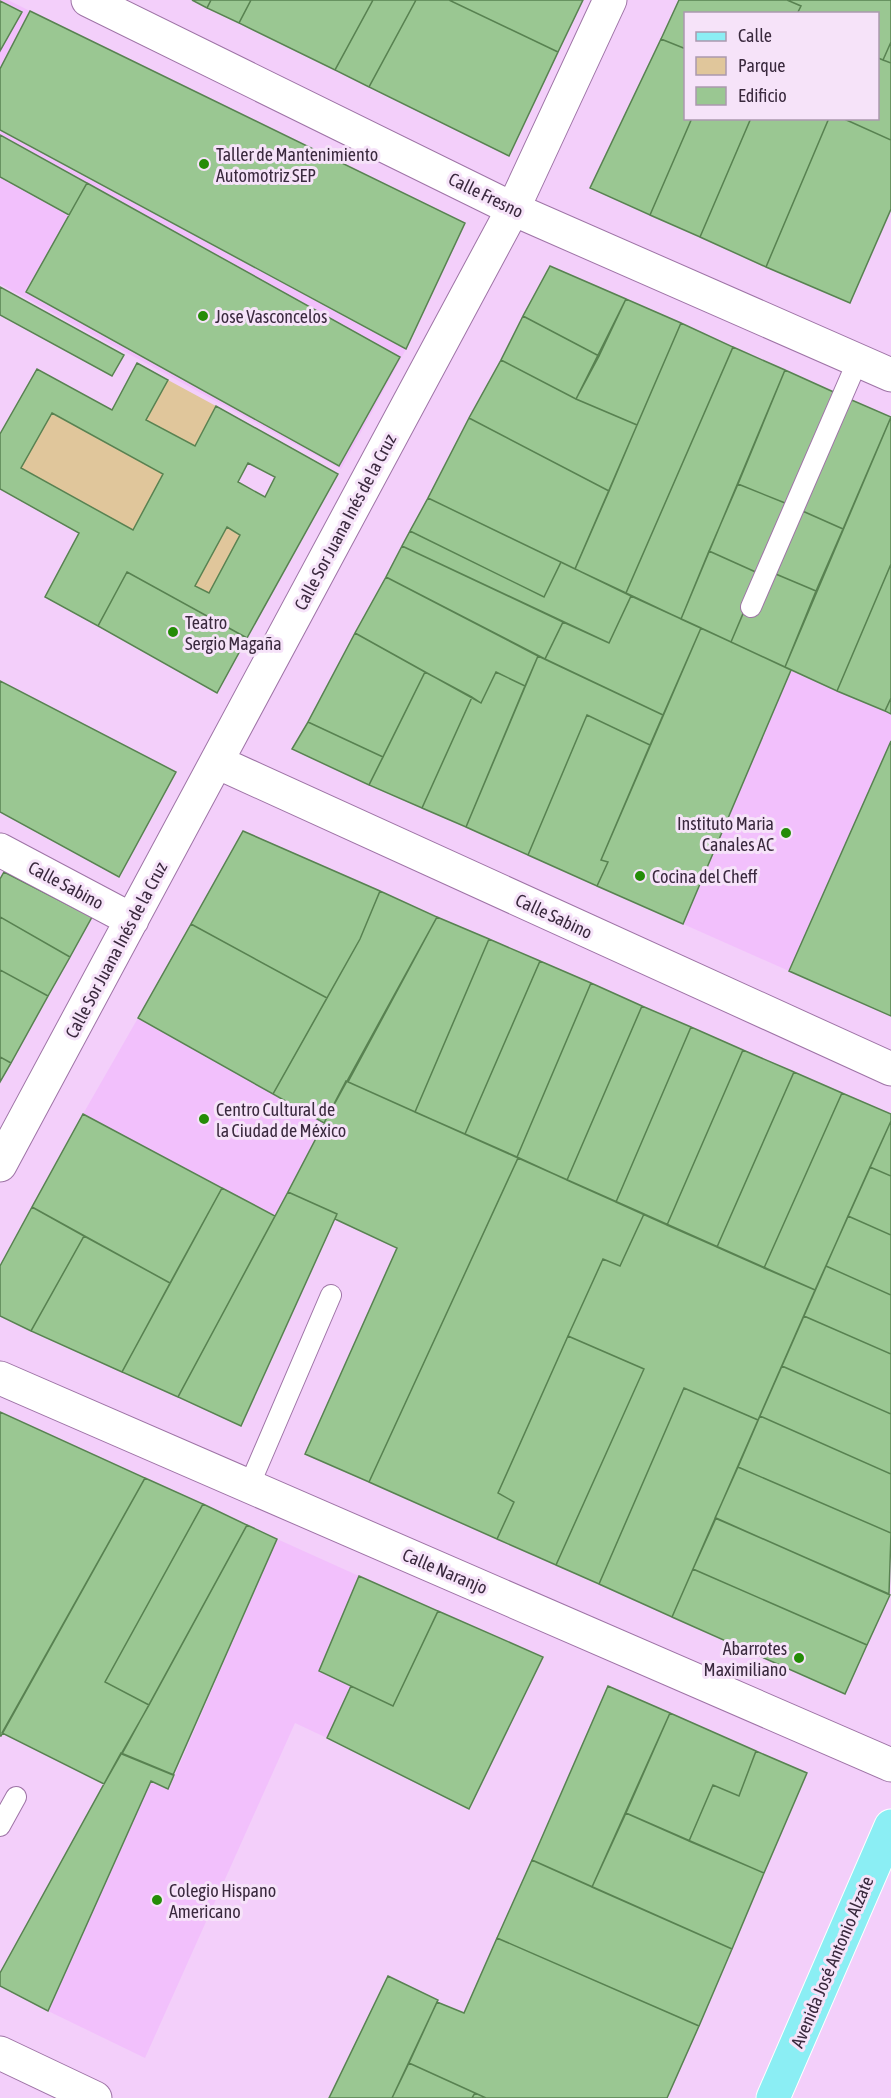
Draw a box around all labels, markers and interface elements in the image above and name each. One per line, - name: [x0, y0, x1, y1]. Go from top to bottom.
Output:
- legend: [684, 12, 879, 120]
- text: Calle: [738, 25, 772, 46]
- text: Parque: [738, 55, 786, 76]
- text: Edificio: [738, 85, 787, 106]
- place label: Taller de Mantenimiento Automotriz SEP: [216, 144, 378, 186]
- marker: Taller de Mantenimiento Automotriz SEP: [197, 157, 211, 171]
- street label: Calle Fresno: [445, 168, 527, 222]
- place label: Jose Vasconcelos: [215, 306, 327, 327]
- marker: Jose Vasconcelos: [196, 309, 210, 323]
- street label: Calle Sor Juana Inés de la Cruz: [290, 430, 401, 614]
- place label: Teatro Sergio Magaña: [185, 612, 282, 654]
- marker: Teatro Sergio Magaña: [166, 625, 180, 639]
- place label: Instituto Maria Canales AC: [677, 813, 774, 855]
- marker: Instituto Maria Canales AC: [779, 826, 793, 840]
- street label: Calle Sabino: [25, 856, 107, 914]
- street label: Calle Sor Juana Inés de la Cruz: [61, 858, 172, 1042]
- place label: Cocina del Cheff: [652, 866, 758, 887]
- marker: Cocina del Cheff: [633, 869, 647, 883]
- street label: Calle Sabino: [512, 889, 596, 943]
- place label: Centro Cultural de la Ciudad de México: [216, 1099, 346, 1141]
- marker: Centro Cultural de la Ciudad de México: [197, 1112, 211, 1126]
- street label: Calle Naranjo: [399, 1544, 491, 1598]
- place label: Abarrotes Maximiliano: [704, 1638, 787, 1680]
- marker: Abarrotes Maximiliano: [792, 1651, 806, 1665]
- street label: Avenida José Antonio Alzate: [786, 1873, 878, 2051]
- place label: Colegio Hispano Americano: [169, 1880, 276, 1922]
- marker: Colegio Hispano Americano: [150, 1893, 164, 1907]

